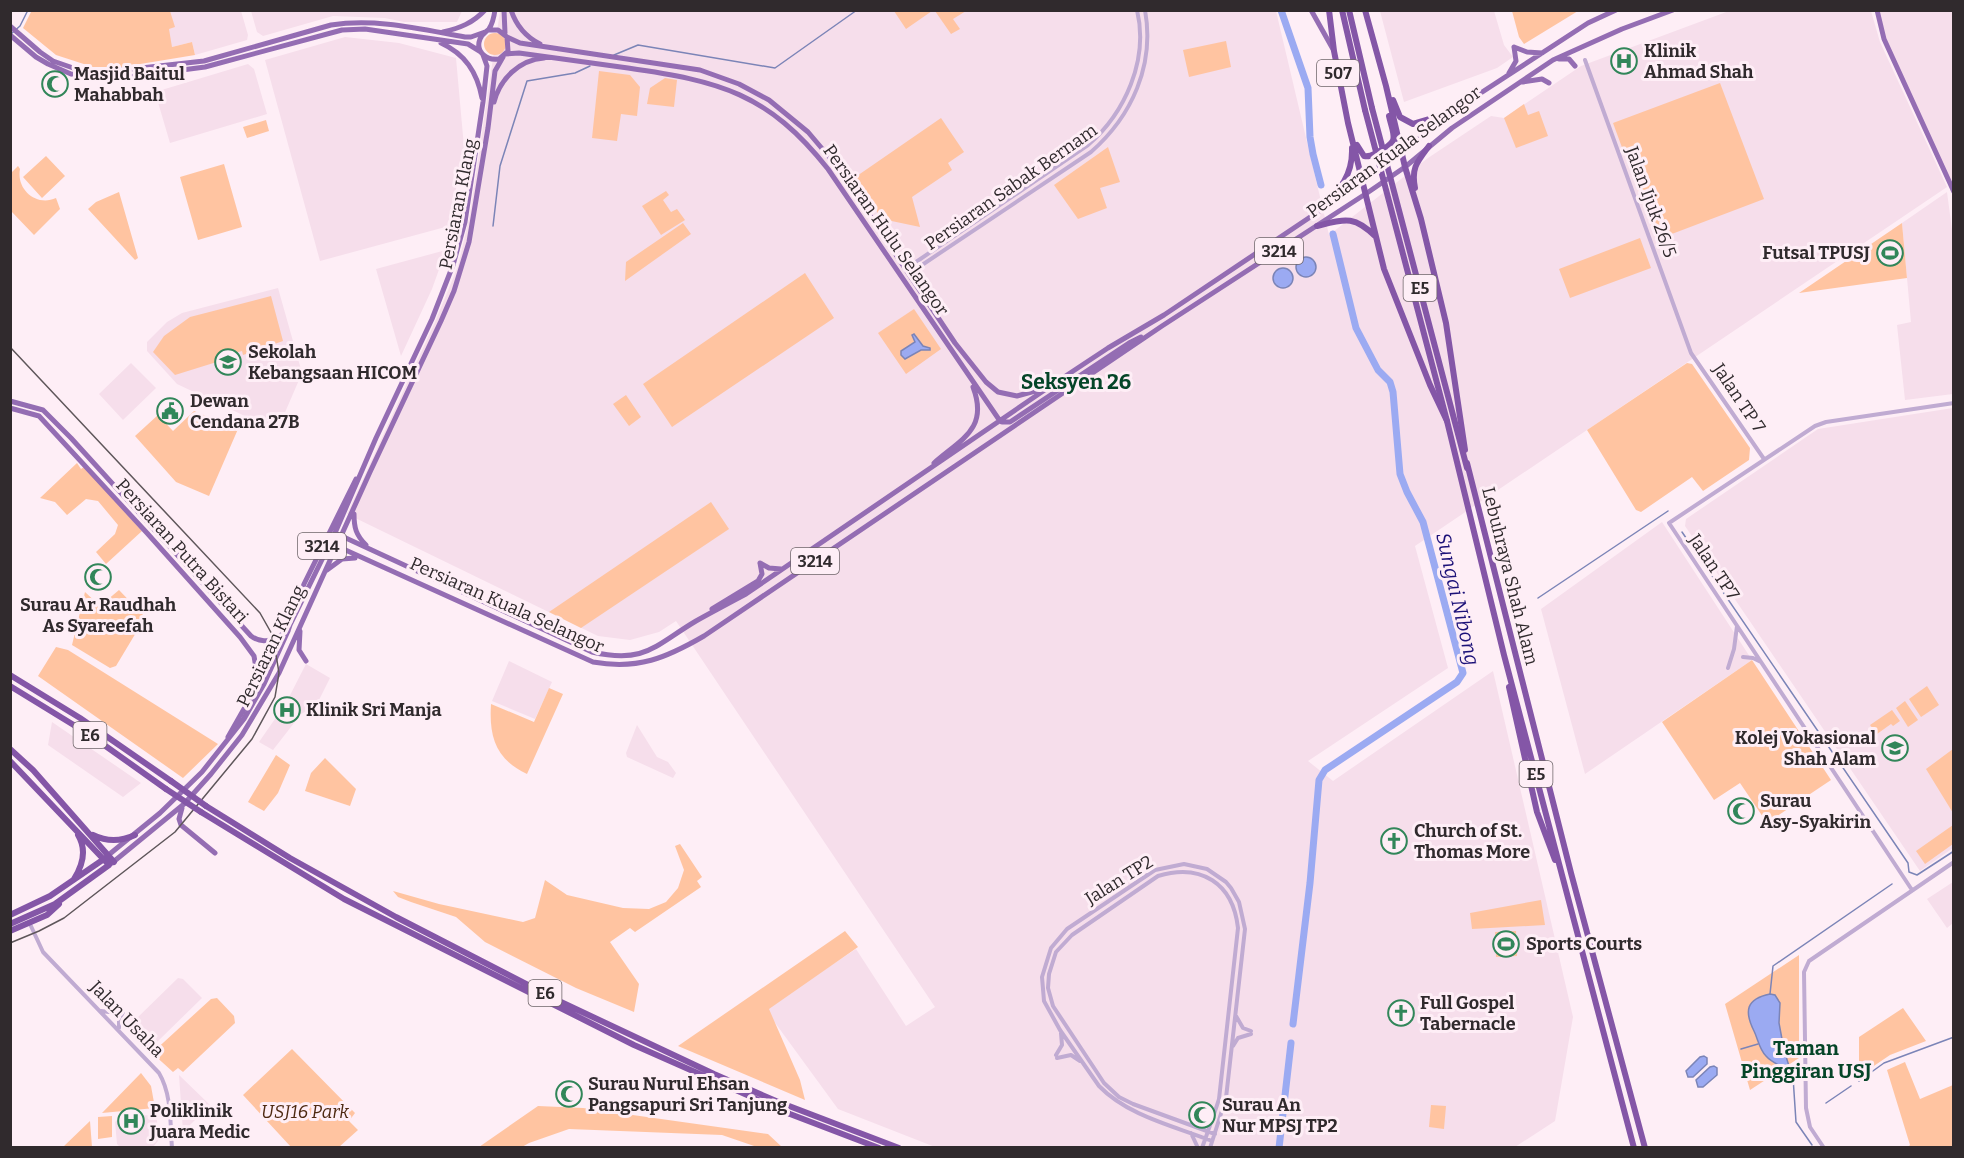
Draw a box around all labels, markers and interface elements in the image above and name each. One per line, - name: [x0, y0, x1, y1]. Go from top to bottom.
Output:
- place label: Klinik Ahmad Shah: [1644, 40, 1754, 83]
- hospital icon: Klinik Ahmad Shah: [1609, 46, 1639, 76]
- road number: 507: [1317, 60, 1359, 86]
- place label: Masjid Baitul Mahabbah: [74, 63, 185, 106]
- mosque icon: Masjid Baitul Mahabbah: [40, 69, 70, 99]
- street label: Persiaran Kuala Selangor: [1303, 81, 1485, 223]
- street label: Persiaran Sabak Bernam: [921, 119, 1101, 255]
- street label: Persiaran Klang: [435, 137, 481, 271]
- street label: Persiaran Hulu Selangor: [818, 140, 954, 320]
- street label: Jalan Ijuk 26/5: [1620, 142, 1681, 261]
- road number: 3214: [1255, 238, 1303, 264]
- sports icon: Futsal TPUSJ: [1875, 238, 1905, 268]
- place label: Futsal TPUSJ: [1762, 242, 1870, 264]
- road number: E5: [1404, 275, 1436, 301]
- place label: Sekolah Kebangsaan HICOM: [248, 341, 417, 384]
- school or university icon: Sekolah Kebangsaan HICOM: [213, 347, 243, 377]
- street label: Jalan TP 7: [1707, 358, 1770, 437]
- district label: Seksyen 26: [1021, 369, 1131, 395]
- place label: Dewan Cendana 27B: [190, 390, 300, 433]
- public building icon: Dewan Cendana 27B: [155, 396, 185, 426]
- street label: Persiaran Putra Bistari: [111, 474, 253, 628]
- street label: Lebuhraya Shah Alam: [1477, 485, 1543, 667]
- street label: Jalan TP7: [1683, 529, 1744, 604]
- water label: Sungai Nibong: [1431, 530, 1485, 668]
- road number: 3214: [298, 533, 346, 559]
- road number: 3214: [791, 548, 839, 574]
- street label: Persiaran Kuala Selangor: [407, 552, 607, 658]
- mosque icon: Surau Ar Raudhah As Syareefah: [83, 562, 113, 592]
- street label: Persiaran Klang: [232, 581, 310, 711]
- place label: Surau Ar Raudhah As Syareefah: [20, 594, 177, 637]
- hospital icon: Klinik Sri Manja: [272, 695, 302, 725]
- place label: Klinik Sri Manja: [306, 699, 442, 721]
- road number: E6: [74, 722, 106, 748]
- place label: Kolej Vokasional Shah Alam: [1735, 727, 1876, 770]
- school or university icon: Kolej Vokasional Shah Alam: [1880, 733, 1910, 763]
- road number: E5: [1520, 761, 1552, 787]
- place label: Surau Asy-Syakirin: [1760, 790, 1871, 833]
- mosque icon: Surau Asy-Syakirin: [1726, 796, 1756, 826]
- place label: Church of St. Thomas More: [1414, 820, 1530, 863]
- church icon: Church of St. Thomas More: [1379, 826, 1409, 856]
- street label: Jalan TP2: [1080, 851, 1157, 910]
- sports icon: Sports Courts: [1491, 929, 1521, 959]
- place label: Sports Courts: [1526, 933, 1642, 955]
- street label: Jalan Usaha: [84, 975, 169, 1062]
- road number: E6: [528, 980, 562, 1006]
- place label: Full Gospel Tabernacle: [1420, 992, 1516, 1035]
- church icon: Full Gospel Tabernacle: [1386, 998, 1416, 1028]
- district label: Taman Pinggiran USJ: [1740, 1036, 1872, 1083]
- place label: Surau Nurul Ehsan Pangsapuri Sri Tanjung: [588, 1073, 788, 1116]
- mosque icon: Surau Nurul Ehsan Pangsapuri Sri Tanjung: [554, 1079, 584, 1109]
- place label: Surau An Nur MPSJ TP2: [1222, 1094, 1338, 1137]
- place label: Poliklinik Juara Medic: [149, 1100, 250, 1143]
- mosque icon: Surau An Nur MPSJ TP2: [1187, 1100, 1217, 1130]
- park label: USJ16 Park: [261, 1101, 349, 1123]
- hospital icon: Poliklinik Juara Medic: [116, 1106, 146, 1136]

